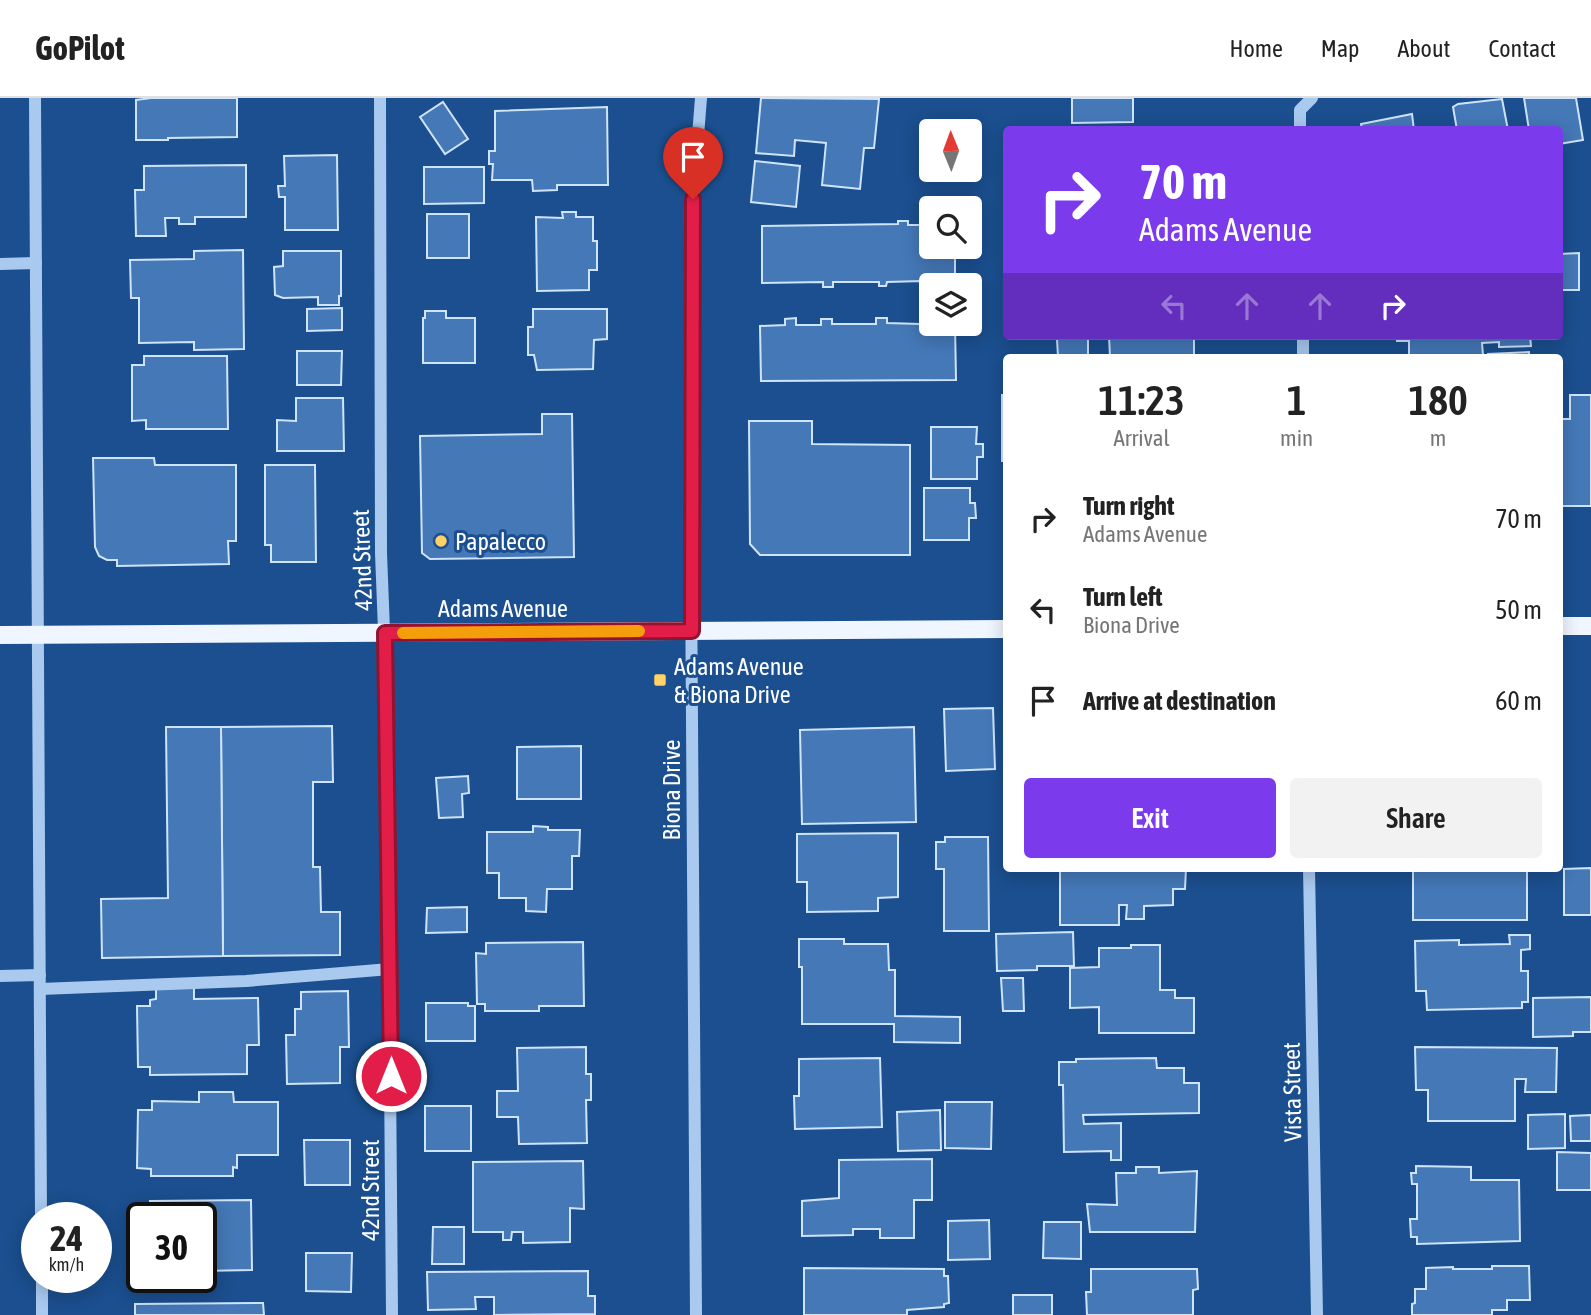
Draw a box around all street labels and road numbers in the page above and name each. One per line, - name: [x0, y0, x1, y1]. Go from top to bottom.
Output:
- street label: 42nd Street: [347, 509, 377, 611]
- street label: Adams Avenue: [438, 595, 568, 622]
- street label: Biona Drive: [658, 740, 685, 840]
- street label: Vista Street: [1278, 1042, 1306, 1142]
- street label: 42nd Street: [357, 1139, 384, 1241]

